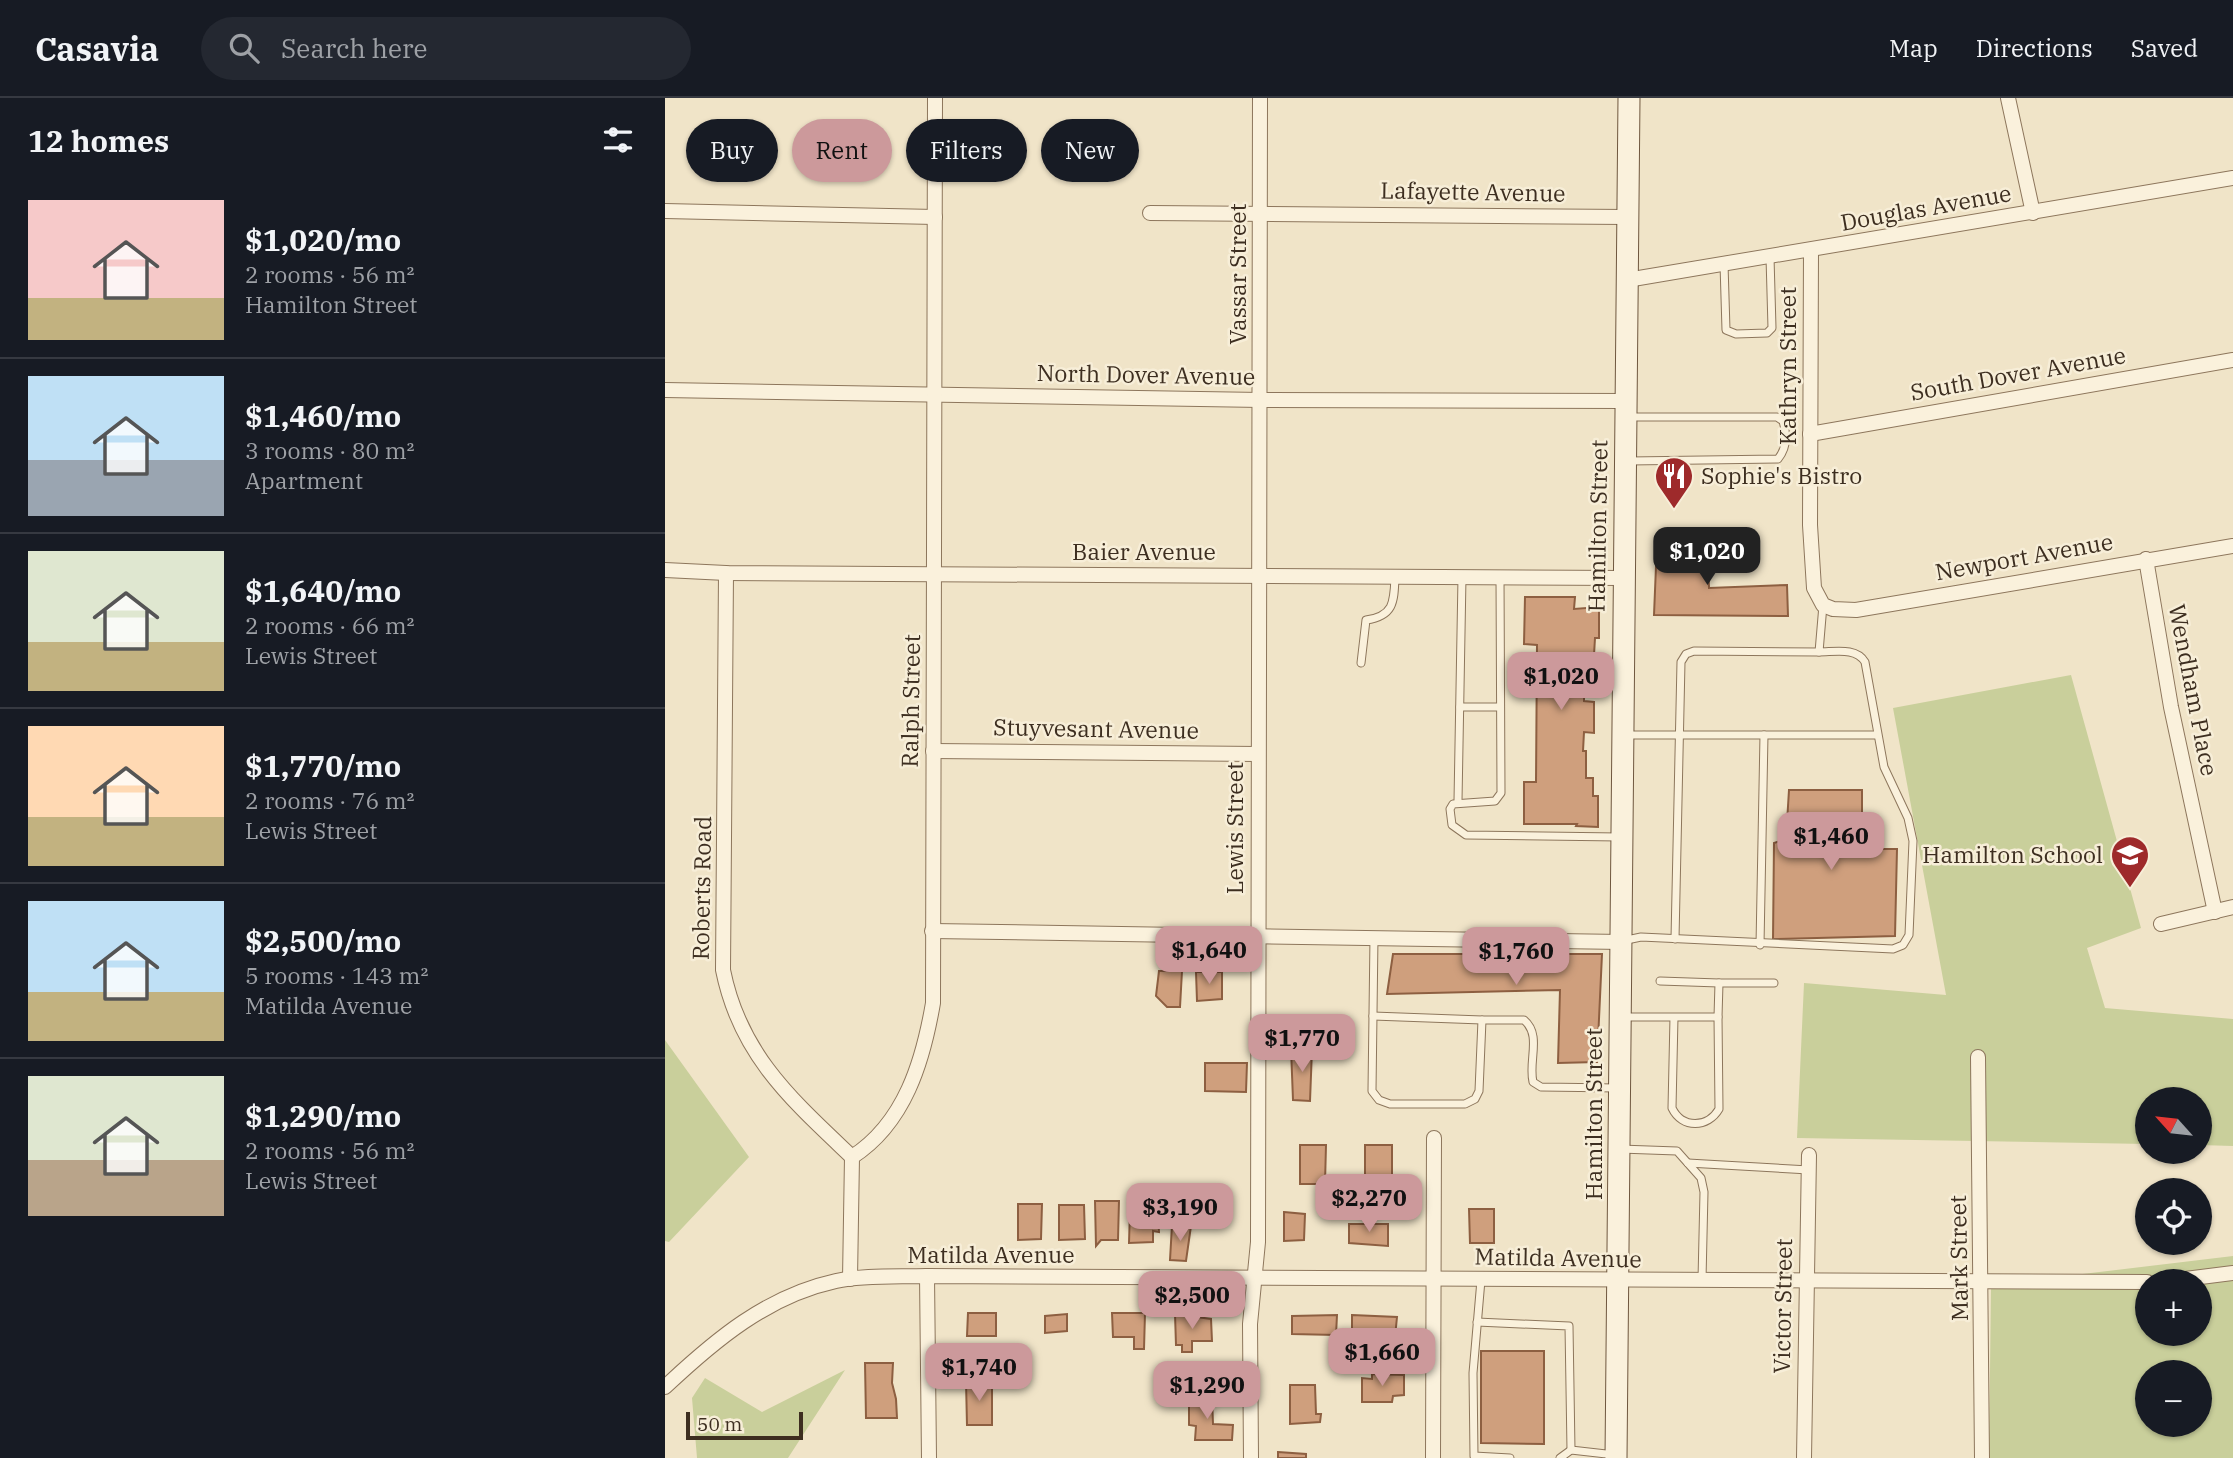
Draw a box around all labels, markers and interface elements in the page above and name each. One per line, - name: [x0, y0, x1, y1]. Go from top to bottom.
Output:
- search box: [201, 17, 691, 80]
- text: Casavia: [35, 27, 159, 70]
- icon: search: [225, 29, 263, 67]
- text: Search here: [281, 31, 427, 65]
- text: Map: [1889, 32, 1938, 64]
- text: Directions: [1976, 32, 2093, 64]
- text: Saved: [2131, 32, 2198, 64]
- chip: Buy: [686, 119, 778, 182]
- chip: Rent: [792, 119, 892, 182]
- chip: Filters: [906, 119, 1027, 182]
- chip: New: [1041, 119, 1139, 182]
- text: 12 homes: [28, 121, 169, 160]
- icon: filters: [599, 121, 637, 159]
- street label: Lafayette Avenue: [1380, 174, 1566, 208]
- street label: Douglas Avenue: [1838, 177, 2014, 237]
- street label: Vassar Street: [1222, 203, 1252, 345]
- text: $1,020/mo: [245, 220, 401, 259]
- icon: home: [84, 228, 168, 312]
- text: 2 rooms · 56 m²: [245, 259, 415, 289]
- street label: Kathryn Street: [1772, 287, 1802, 445]
- text: Hamilton Street: [245, 289, 417, 319]
- street label: South Dover Avenue: [1908, 339, 2128, 407]
- street label: North Dover Avenue: [1036, 357, 1256, 391]
- text: $1,460/mo: [245, 396, 401, 435]
- icon: home: [84, 404, 168, 488]
- text: 3 rooms · 80 m²: [245, 435, 415, 465]
- street label: Hamilton Street: [1580, 439, 1614, 612]
- restaurant icon: Sophie's Bistro: [1653, 455, 1695, 510]
- place label: Sophie's Bistro: [1701, 460, 1862, 490]
- text: Apartment: [245, 465, 363, 495]
- street label: Newport Avenue: [1933, 526, 2115, 586]
- pin: $1,020: [1650, 528, 1764, 587]
- text: $1,020: [1669, 535, 1745, 565]
- street label: Baier Avenue: [1072, 536, 1216, 566]
- text: $1,640/mo: [245, 571, 401, 610]
- icon: home: [84, 579, 168, 663]
- street label: Wendham Place: [2163, 601, 2225, 778]
- text: 2 rooms · 66 m²: [245, 610, 415, 640]
- street label: Ralph Street: [894, 634, 926, 768]
- text: Lewis Street: [245, 640, 377, 670]
- pin: $1,020: [1504, 652, 1618, 712]
- text: $1,020: [1523, 660, 1599, 690]
- street label: Stuyvesant Avenue: [993, 711, 1199, 745]
- text: $1,770/mo: [245, 746, 401, 785]
- icon: home: [84, 754, 168, 838]
- street label: Lewis Street: [1219, 762, 1249, 894]
- text: 2 rooms · 76 m²: [245, 785, 415, 815]
- pin: $1,460: [1774, 812, 1888, 872]
- text: Lewis Street: [245, 815, 377, 845]
- street label: Roberts Road: [685, 816, 717, 960]
- text: $1,460: [1793, 820, 1869, 850]
- school or university icon: Hamilton School: [2109, 834, 2151, 889]
- place label: Hamilton School: [1922, 839, 2103, 869]
- text: $2,500/mo: [245, 921, 401, 960]
- pin: $1,640: [1152, 926, 1266, 986]
- pin: $1,760: [1459, 928, 1573, 987]
- icon: home: [84, 929, 168, 1013]
- text: $1,640: [1171, 934, 1247, 964]
- text: $1,760: [1478, 935, 1554, 965]
- text: 5 rooms · 143 m²: [245, 960, 428, 990]
- text: Matilda Avenue: [245, 990, 412, 1020]
- pin: $1,770: [1245, 1014, 1359, 1074]
- text: $1,770: [1264, 1022, 1340, 1052]
- street label: Hamilton Street: [1578, 1028, 1608, 1200]
- north arrow: [2135, 1087, 2212, 1164]
- map controls: [2135, 1087, 2212, 1437]
- text: $1,290/mo: [245, 1096, 401, 1135]
- icon: home: [84, 1104, 168, 1188]
- text: 2 rooms · 56 m²: [245, 1135, 415, 1165]
- text: Lewis Street: [245, 1165, 377, 1195]
- pin: $2,270: [1312, 1174, 1426, 1234]
- button: locate: [2135, 1178, 2212, 1255]
- text: $2,270: [1331, 1182, 1407, 1212]
- pin: $3,190: [1123, 1184, 1237, 1243]
- text: $3,190: [1142, 1191, 1218, 1221]
- street label: Mark Street: [1942, 1195, 1974, 1321]
- street label: Victor Street: [1766, 1238, 1798, 1374]
- street label: Matilda Avenue: [907, 1239, 1075, 1269]
- street label: Matilda Avenue: [1474, 1241, 1642, 1273]
- button: +: [2135, 1269, 2212, 1346]
- pin: $2,500: [1135, 1272, 1249, 1331]
- text: $2,500: [1154, 1279, 1230, 1309]
- pin: $1,660: [1325, 1328, 1439, 1388]
- text: $1,660: [1344, 1336, 1420, 1366]
- pin: $1,740: [922, 1344, 1036, 1403]
- text: $1,740: [941, 1351, 1017, 1381]
- button: −: [2135, 1360, 2212, 1437]
- pin: $1,290: [1150, 1362, 1264, 1421]
- text: $1,290: [1169, 1369, 1245, 1399]
- scale bar: [686, 1409, 803, 1441]
- text: 50 m: [697, 1412, 742, 1436]

